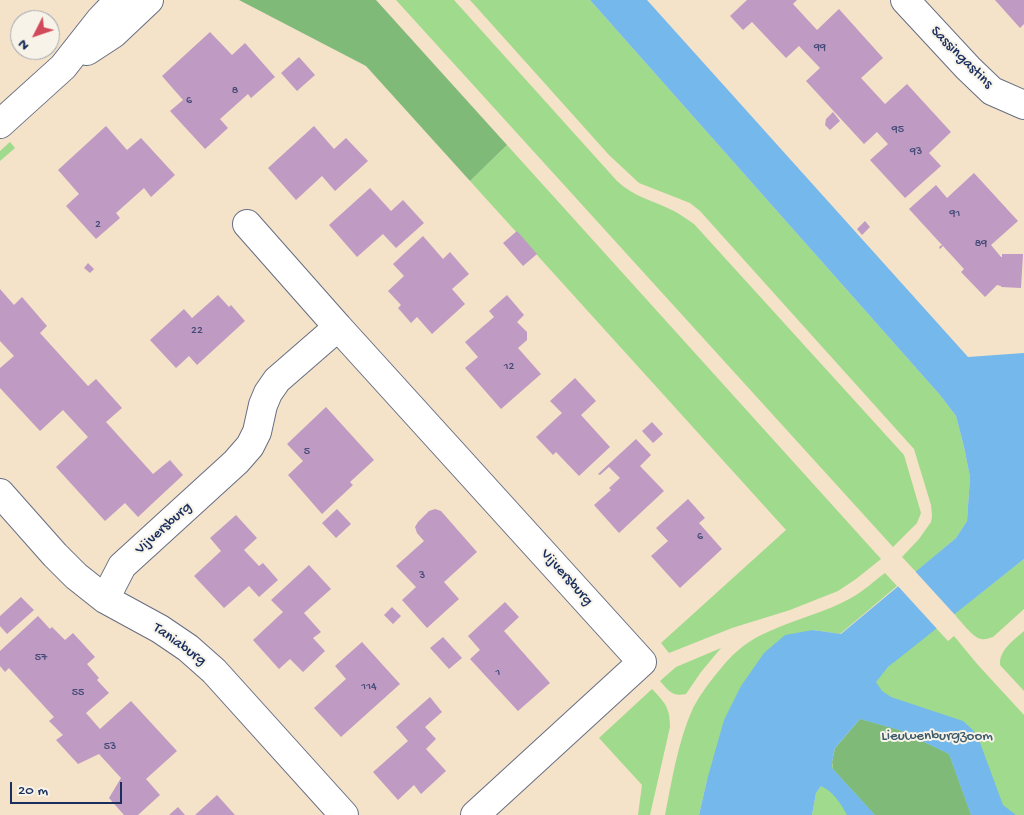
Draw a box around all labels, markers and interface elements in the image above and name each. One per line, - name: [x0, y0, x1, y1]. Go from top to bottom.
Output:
- north arrow: [10, 10, 60, 60]
- street label: Sassingastins: [926, 23, 996, 93]
- text: N: [15, 35, 33, 54]
- house number: 99: [814, 41, 826, 55]
- house number: 8: [232, 84, 238, 98]
- house number: 6: [186, 94, 192, 108]
- house number: 95: [892, 123, 904, 137]
- house number: 93: [910, 145, 922, 159]
- house number: 91: [950, 207, 960, 221]
- house number: 2: [95, 218, 101, 232]
- house number: 89: [975, 237, 987, 251]
- house number: 22: [191, 324, 203, 338]
- house number: 12: [504, 360, 514, 374]
- house number: 5: [304, 445, 310, 459]
- street label: Vijversburg: [132, 499, 196, 559]
- house number: 6: [697, 530, 703, 544]
- street label: Vijversburg: [536, 546, 596, 610]
- house number: 3: [419, 569, 425, 583]
- street label: Taniaburg: [149, 620, 209, 670]
- house number: 57: [35, 651, 47, 665]
- house number: 1: [496, 666, 500, 680]
- house number: 114: [361, 680, 377, 694]
- house number: 55: [72, 686, 84, 700]
- park label: Lieuwenburgzoom: [881, 728, 993, 746]
- house number: 53: [104, 740, 116, 754]
- scale bar: [12, 772, 125, 804]
- text: 20 m: [18, 782, 48, 800]

